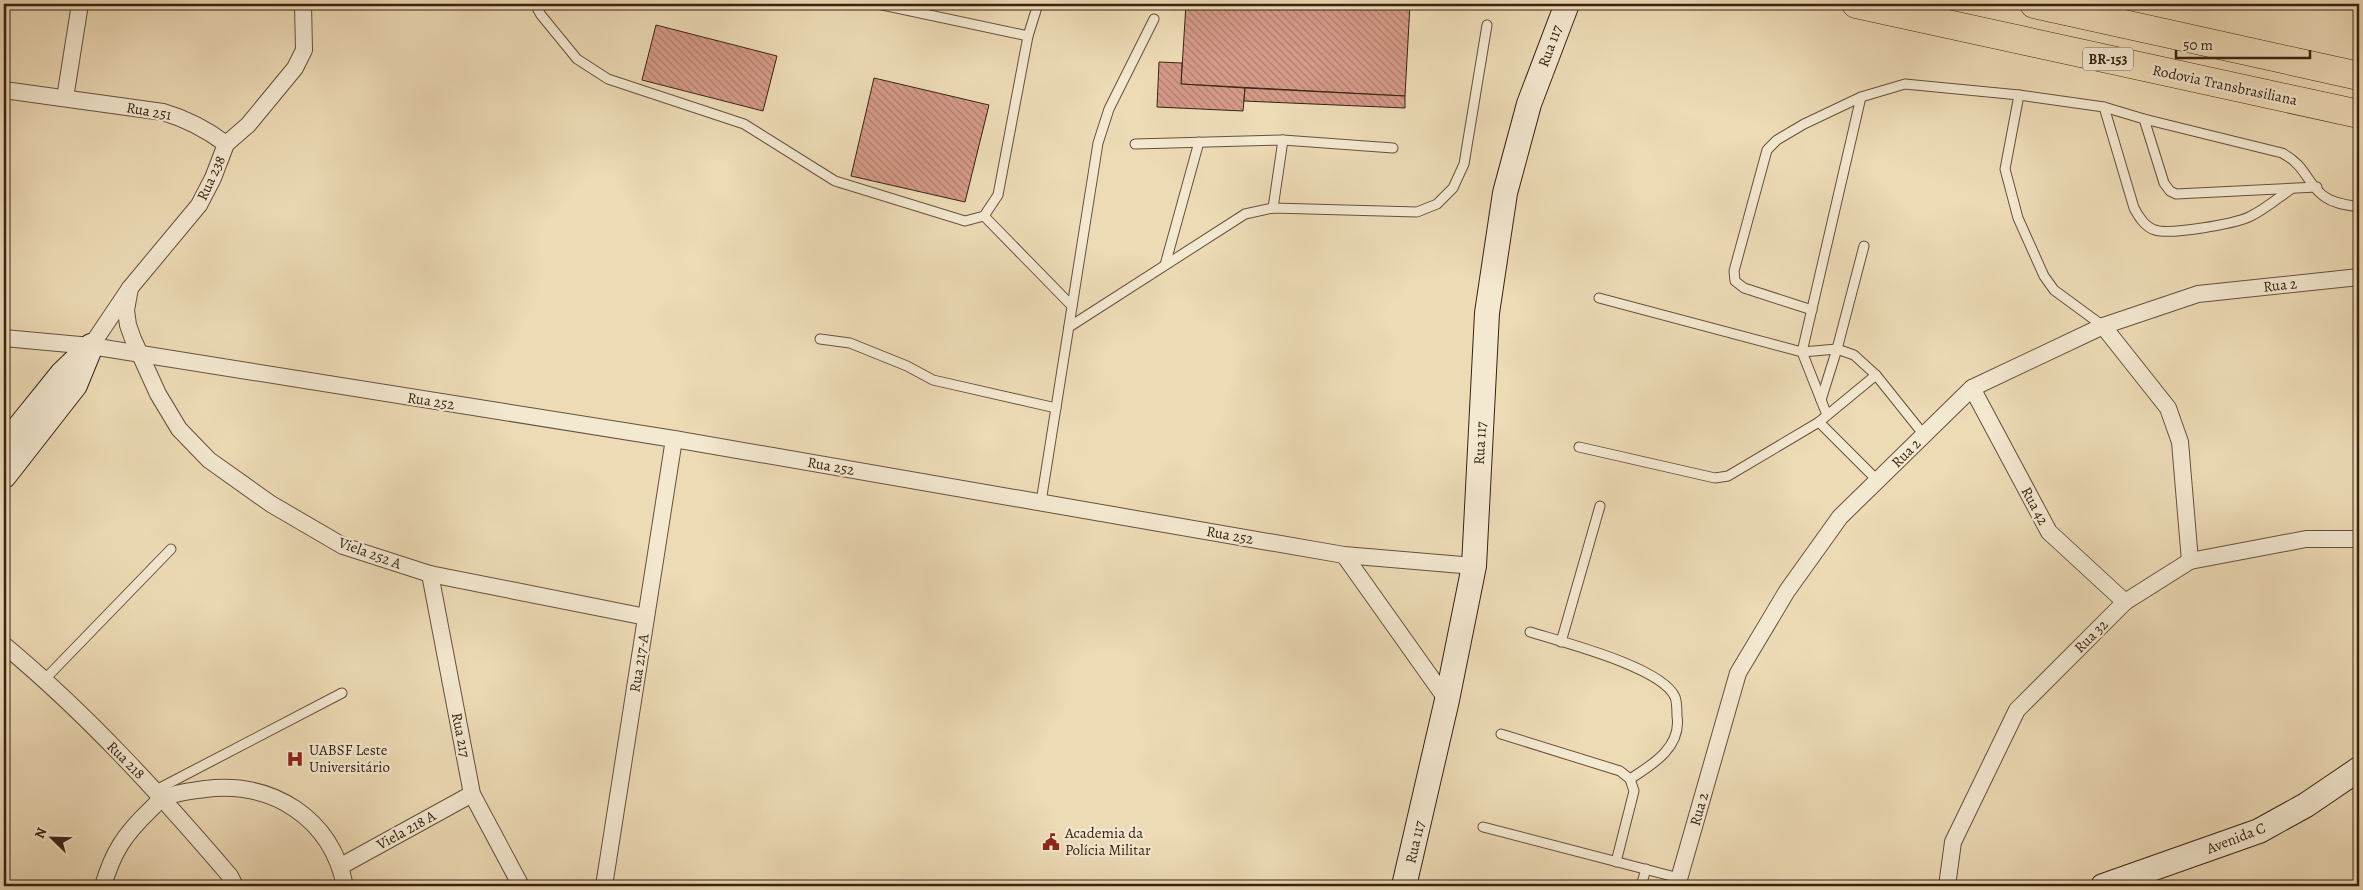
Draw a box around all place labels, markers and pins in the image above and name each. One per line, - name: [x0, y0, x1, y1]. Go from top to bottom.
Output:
- place label: UABSF Leste Universitário: [309, 740, 390, 777]
- hospital icon: UABSF Leste Universitário: [285, 749, 305, 769]
- place label: Academia da Polícia Militar: [1064, 823, 1151, 860]
- public building icon: Academia da Polícia Militar: [1041, 832, 1061, 852]

